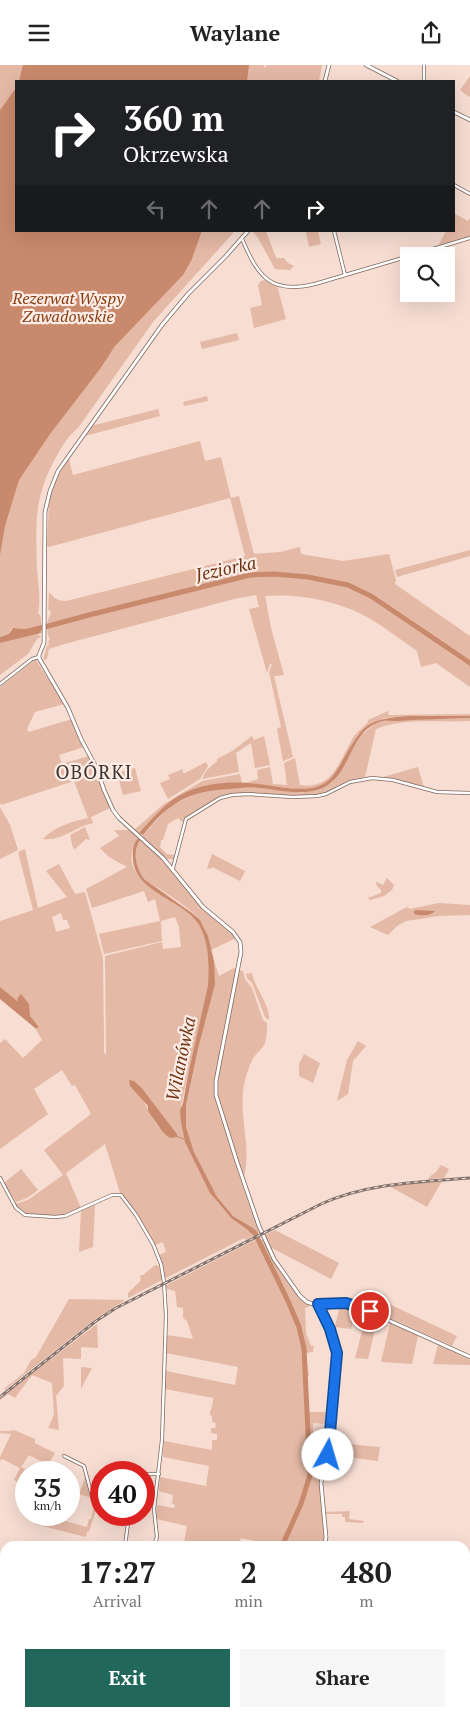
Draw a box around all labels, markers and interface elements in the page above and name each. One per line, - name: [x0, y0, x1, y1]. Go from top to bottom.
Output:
- text: Waylane: [190, 18, 280, 47]
- icon: menu: [25, 19, 53, 47]
- icon: share: [417, 19, 445, 47]
- text: 360 m: [123, 95, 224, 141]
- icon: right: [40, 100, 105, 165]
- text: Okrzewska: [123, 139, 229, 168]
- icon: left: [142, 195, 170, 223]
- icon: ahead: [195, 195, 223, 223]
- icon: ahead: [248, 195, 276, 223]
- icon: right: [301, 195, 329, 223]
- map controls: [400, 247, 455, 302]
- button: search: [400, 247, 455, 302]
- park label: Rezerwat Wyspy Zawadowskie: [12, 287, 124, 327]
- water label: Jeziorka: [192, 550, 258, 586]
- district label: OBÓRKI: [56, 759, 132, 784]
- water label: Wilanówka: [159, 1014, 201, 1103]
- pin: [349, 1290, 391, 1332]
- icon: arrive: [356, 1297, 384, 1325]
- position arrow: [301, 1428, 353, 1480]
- speed limit sign: 40: [90, 1461, 155, 1526]
- text: 35: [33, 1471, 62, 1504]
- text: km/h: [34, 1498, 61, 1513]
- text: 17:27: [78, 1552, 156, 1592]
- text: 2: [240, 1552, 257, 1592]
- text: 480: [341, 1552, 392, 1592]
- text: Arrival: [93, 1590, 142, 1612]
- text: min: [235, 1590, 263, 1612]
- text: m: [359, 1590, 373, 1612]
- button: Exit: [25, 1649, 230, 1707]
- button: Share: [240, 1649, 445, 1707]

